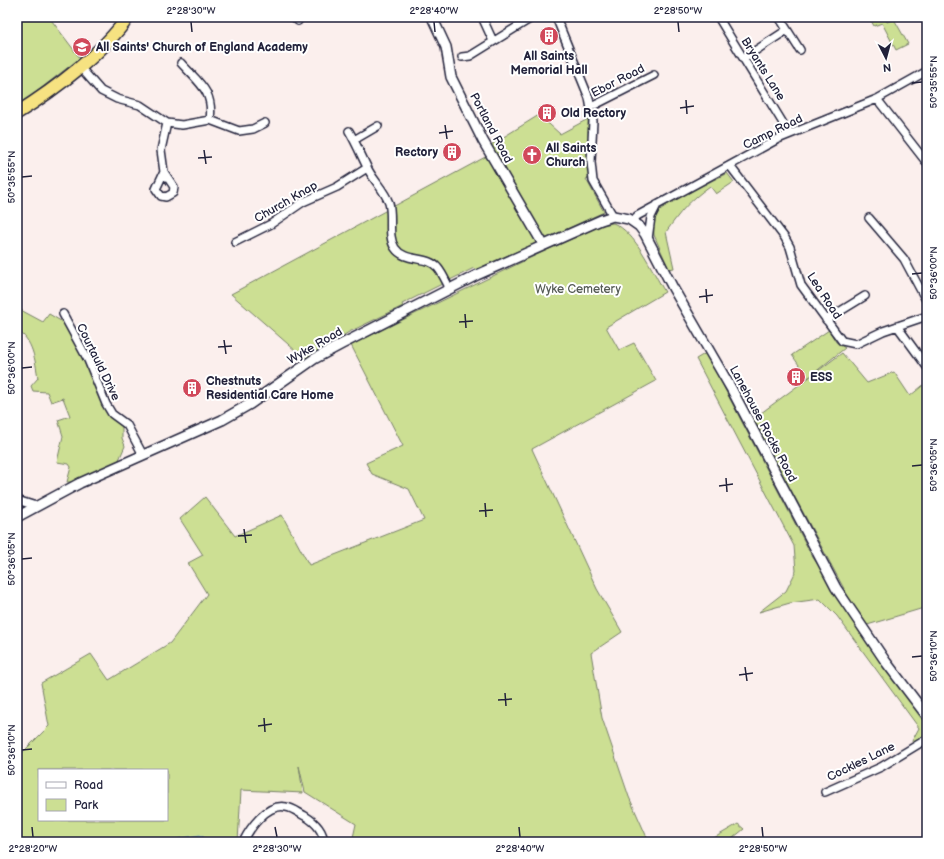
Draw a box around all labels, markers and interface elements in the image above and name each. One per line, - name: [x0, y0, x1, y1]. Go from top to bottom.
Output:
- text: 2°28'30"W: [166, 5, 216, 17]
- text: 2°28'40"W: [410, 5, 458, 17]
- text: 2°28'50"W: [654, 5, 702, 17]
- building icon: All Saints Memorial Hall: [538, 25, 560, 47]
- street label: Bryants Lane: [738, 35, 788, 103]
- school or university icon: All Saints' Church of England Academy: [71, 36, 93, 58]
- north arrow: [866, 38, 906, 78]
- place label: All Saints' Church of England Academy: [95, 40, 308, 55]
- place label: All Saints Memorial Hall: [511, 49, 587, 78]
- text: 50°35'55"N: [928, 55, 940, 109]
- street label: Ebor Road: [589, 61, 647, 101]
- text: N: [882, 61, 892, 74]
- street label: Portland Road: [466, 90, 516, 166]
- building icon: Old Rectory: [536, 102, 558, 124]
- place label: Old Rectory: [561, 106, 626, 121]
- street label: Camp Road: [741, 111, 805, 153]
- building icon: Rectory: [441, 141, 463, 163]
- place label: All Saints Church: [545, 141, 596, 170]
- church icon: All Saints Church: [521, 144, 543, 166]
- place label: Rectory: [395, 145, 438, 160]
- text: 50°35'55"N: [6, 150, 18, 204]
- street label: Church Knap: [252, 178, 320, 226]
- text: 50°36'00"N: [928, 246, 940, 300]
- street label: Lea Road: [803, 270, 845, 322]
- park label: Wyke Cemetery: [535, 282, 621, 297]
- street label: Courtauld Drive: [73, 321, 123, 403]
- street label: Wyke Road: [285, 324, 345, 368]
- text: 50°36'00"N: [6, 341, 18, 395]
- street label: Lanehouse Rocks Road: [726, 363, 800, 485]
- building icon: ESS: [785, 366, 807, 388]
- place label: ESS: [810, 370, 832, 385]
- place label: Chestnuts Residential Care Home: [206, 374, 334, 403]
- building icon: Chestnuts Residential Care Home: [181, 377, 203, 399]
- text: 50°36'05"N: [928, 438, 940, 492]
- text: 50°36'05"N: [6, 532, 18, 586]
- text: 50°36'10"N: [928, 630, 940, 682]
- text: 50°36'10"N: [6, 724, 18, 776]
- street label: Cockles Lane: [825, 739, 897, 785]
- legend: [38, 769, 168, 821]
- text: Road: [74, 778, 103, 793]
- text: Park: [74, 798, 98, 813]
- text: 2°28'20"W: [9, 843, 57, 855]
- text: 2°28'30"W: [252, 843, 302, 855]
- text: 2°28'40"W: [496, 843, 544, 855]
- text: 2°28'50"W: [739, 843, 787, 855]

